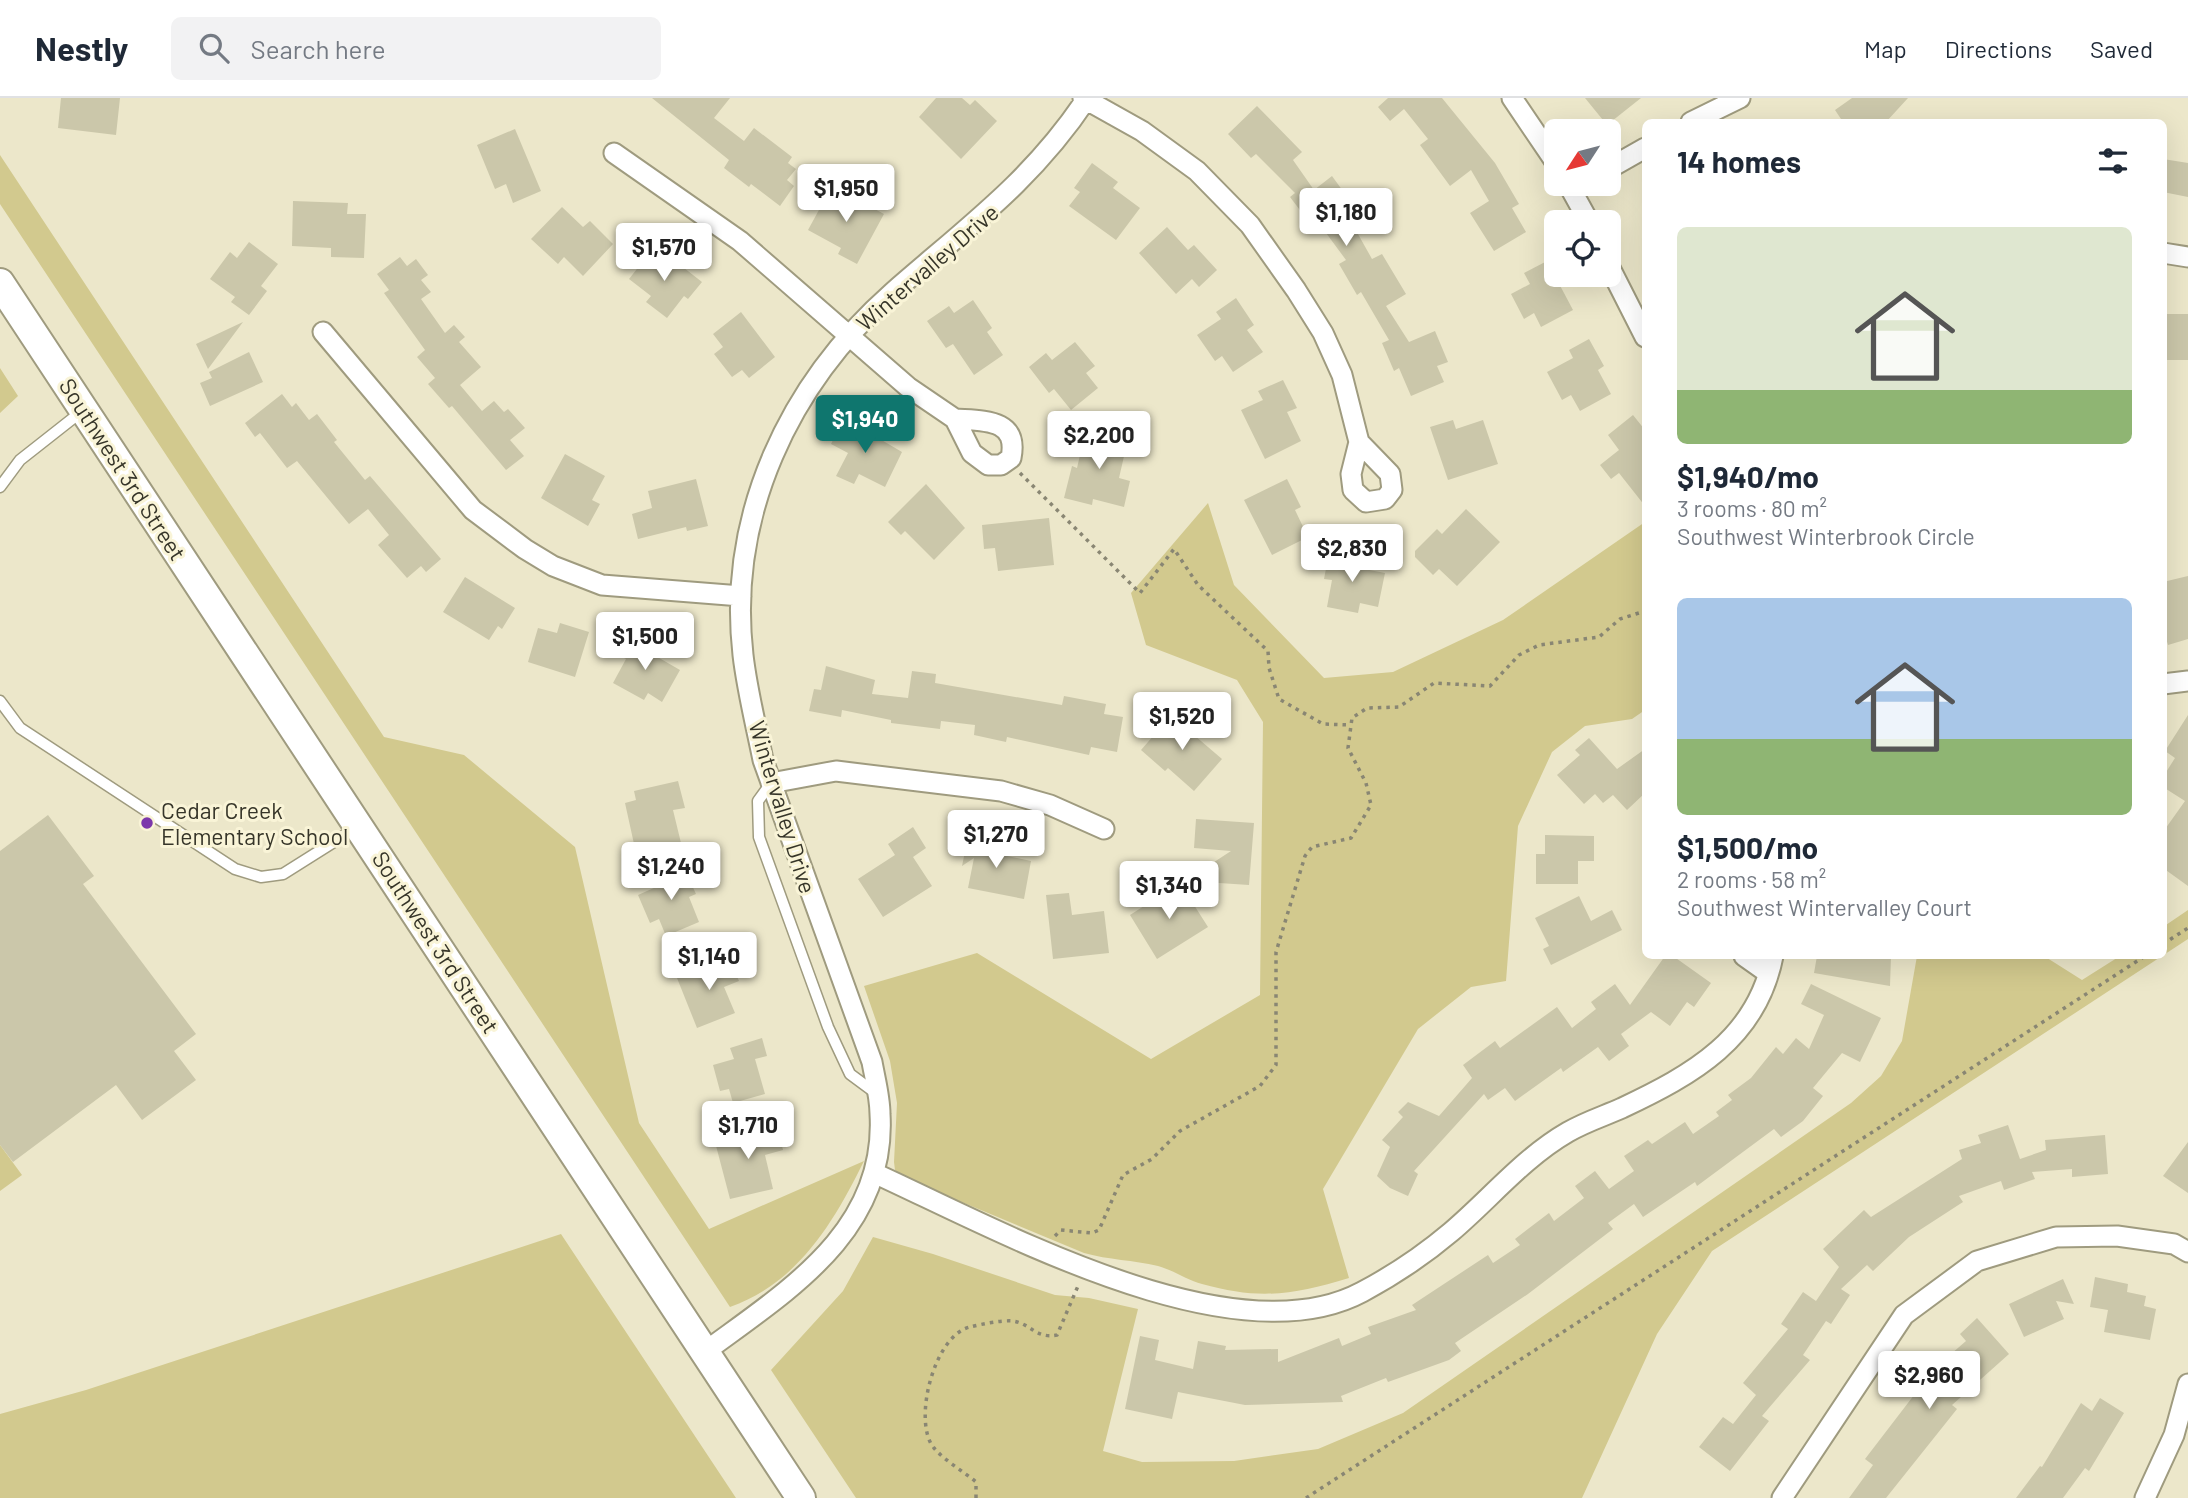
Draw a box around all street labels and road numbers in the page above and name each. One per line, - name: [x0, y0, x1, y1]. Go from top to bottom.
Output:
- street label: Wintervalley Drive: [850, 198, 1004, 336]
- street label: Southwest 3rd Street: [54, 373, 192, 565]
- street label: Wintervalley Drive: [743, 717, 823, 897]
- street label: Southwest 3rd Street: [367, 846, 505, 1038]

